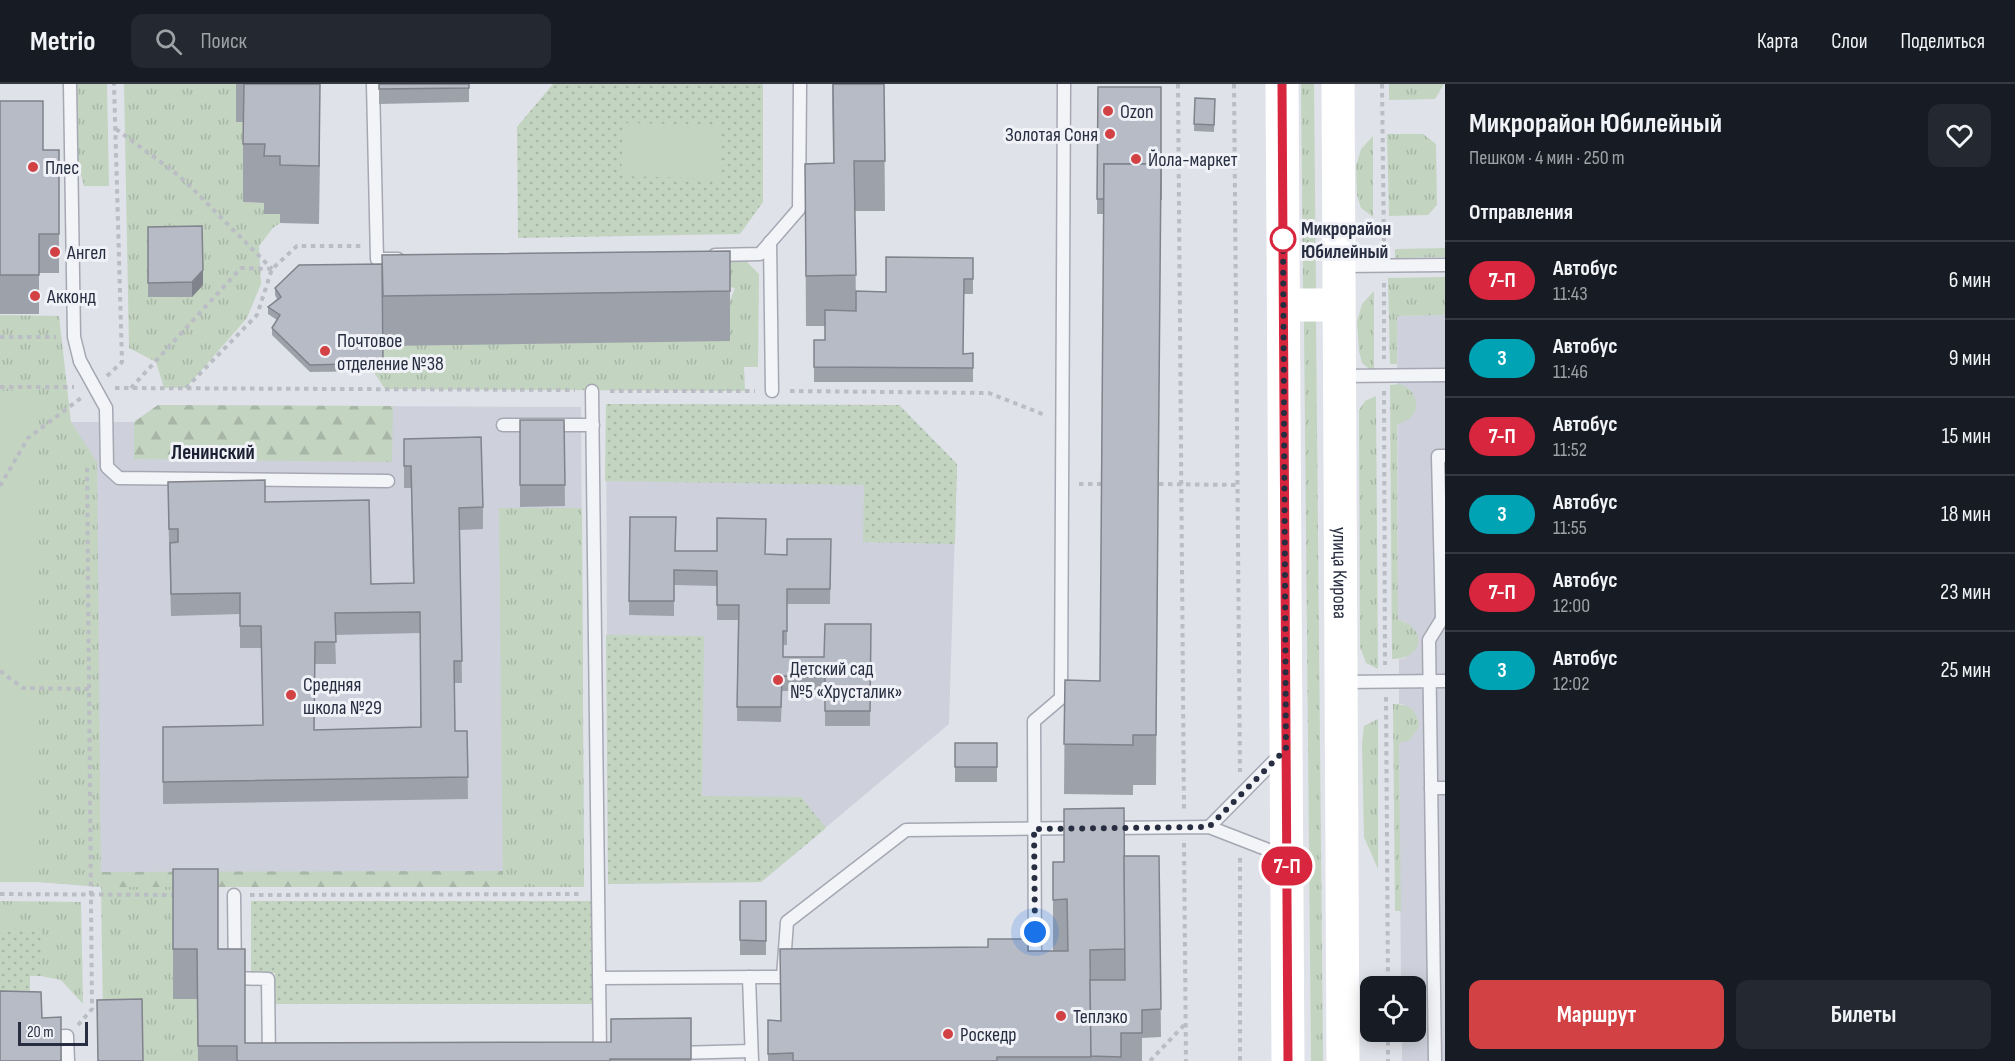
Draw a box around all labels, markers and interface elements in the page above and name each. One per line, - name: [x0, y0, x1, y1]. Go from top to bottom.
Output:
- search box: [131, 14, 551, 68]
- text: Metrio: [30, 25, 95, 58]
- icon: search: [152, 25, 185, 58]
- text: Поиск: [200, 28, 247, 55]
- text: Карта: [1757, 29, 1798, 54]
- text: Слои: [1831, 29, 1867, 54]
- text: Поделиться: [1900, 29, 1985, 54]
- place label: Ozon: [1120, 100, 1154, 124]
- marker: Ozon: [1101, 104, 1115, 118]
- button: heart: [1928, 104, 1991, 167]
- text: Микрорайон Юбилейный: [1469, 107, 1722, 140]
- place label: Золотая Соня: [1005, 123, 1098, 147]
- marker: Золотая Соня: [1103, 127, 1117, 141]
- text: Пешком · 4 мин · 250 m: [1469, 146, 1625, 170]
- place label: Йола-маркет: [1148, 148, 1238, 172]
- marker: Йола-маркет: [1129, 152, 1143, 166]
- place label: Плес: [45, 156, 79, 180]
- marker: Плес: [26, 160, 40, 174]
- text: Отправления: [1469, 199, 1573, 226]
- place label: Микрорайон Юбилейный: [1301, 217, 1391, 264]
- marker: Микрорайон Юбилейный: [1270, 226, 1296, 252]
- place label: Ангел: [66, 241, 106, 265]
- marker: Ангел: [48, 245, 62, 259]
- text: Автобус: [1553, 255, 1618, 282]
- text: 6 мин: [1949, 267, 1991, 294]
- text: 7-П: [1488, 268, 1516, 293]
- text: 11:43: [1553, 282, 1588, 306]
- place label: Акконд: [46, 285, 96, 309]
- marker: Акконд: [28, 289, 42, 303]
- place label: Почтовое отделение №38: [337, 329, 444, 376]
- text: Автобус: [1553, 333, 1618, 360]
- marker: Почтовое отделение №38: [318, 344, 332, 358]
- text: 9 мин: [1949, 345, 1991, 372]
- text: 3: [1497, 346, 1507, 371]
- text: 11:46: [1553, 360, 1588, 384]
- text: Автобус: [1553, 411, 1618, 438]
- text: 15 мин: [1942, 423, 1991, 450]
- text: 7-П: [1488, 424, 1516, 449]
- text: 11:52: [1553, 438, 1587, 462]
- district label: Ленинский: [171, 440, 255, 465]
- text: Автобус: [1553, 489, 1618, 516]
- text: 18 мин: [1941, 501, 1991, 528]
- text: 3: [1497, 502, 1507, 527]
- text: 11:55: [1553, 516, 1587, 540]
- street label: улица Кирова: [1327, 527, 1352, 619]
- text: Автобус: [1553, 567, 1618, 594]
- text: 23 мин: [1940, 579, 1991, 606]
- text: 7-П: [1488, 580, 1516, 605]
- text: 12:00: [1553, 594, 1590, 618]
- text: Автобус: [1553, 645, 1618, 672]
- place label: Детский сад №5 «Хрусталик»: [790, 657, 902, 704]
- text: 25 мин: [1940, 657, 1991, 684]
- text: 3: [1497, 658, 1507, 683]
- text: 12:02: [1553, 672, 1589, 696]
- place label: Средняя школа №29: [303, 673, 382, 720]
- marker: Детский сад №5 «Хрусталик»: [771, 673, 785, 687]
- marker: Средняя школа №29: [284, 688, 298, 702]
- line badge: 7-П: [1252, 846, 1322, 886]
- text: 7-П: [1273, 854, 1301, 879]
- your location: [1020, 917, 1050, 947]
- map controls: [1360, 976, 1426, 1042]
- button: locate: [1360, 976, 1426, 1042]
- button: Маршрут: [1469, 980, 1724, 1049]
- button: Билеты: [1736, 980, 1991, 1049]
- place label: Теплэко: [1073, 1005, 1128, 1029]
- marker: Теплэко: [1054, 1009, 1068, 1023]
- scale bar: [18, 1019, 88, 1046]
- text: 20 m: [27, 1023, 54, 1042]
- place label: Роскедр: [960, 1023, 1017, 1047]
- marker: Роскедр: [941, 1027, 955, 1041]

